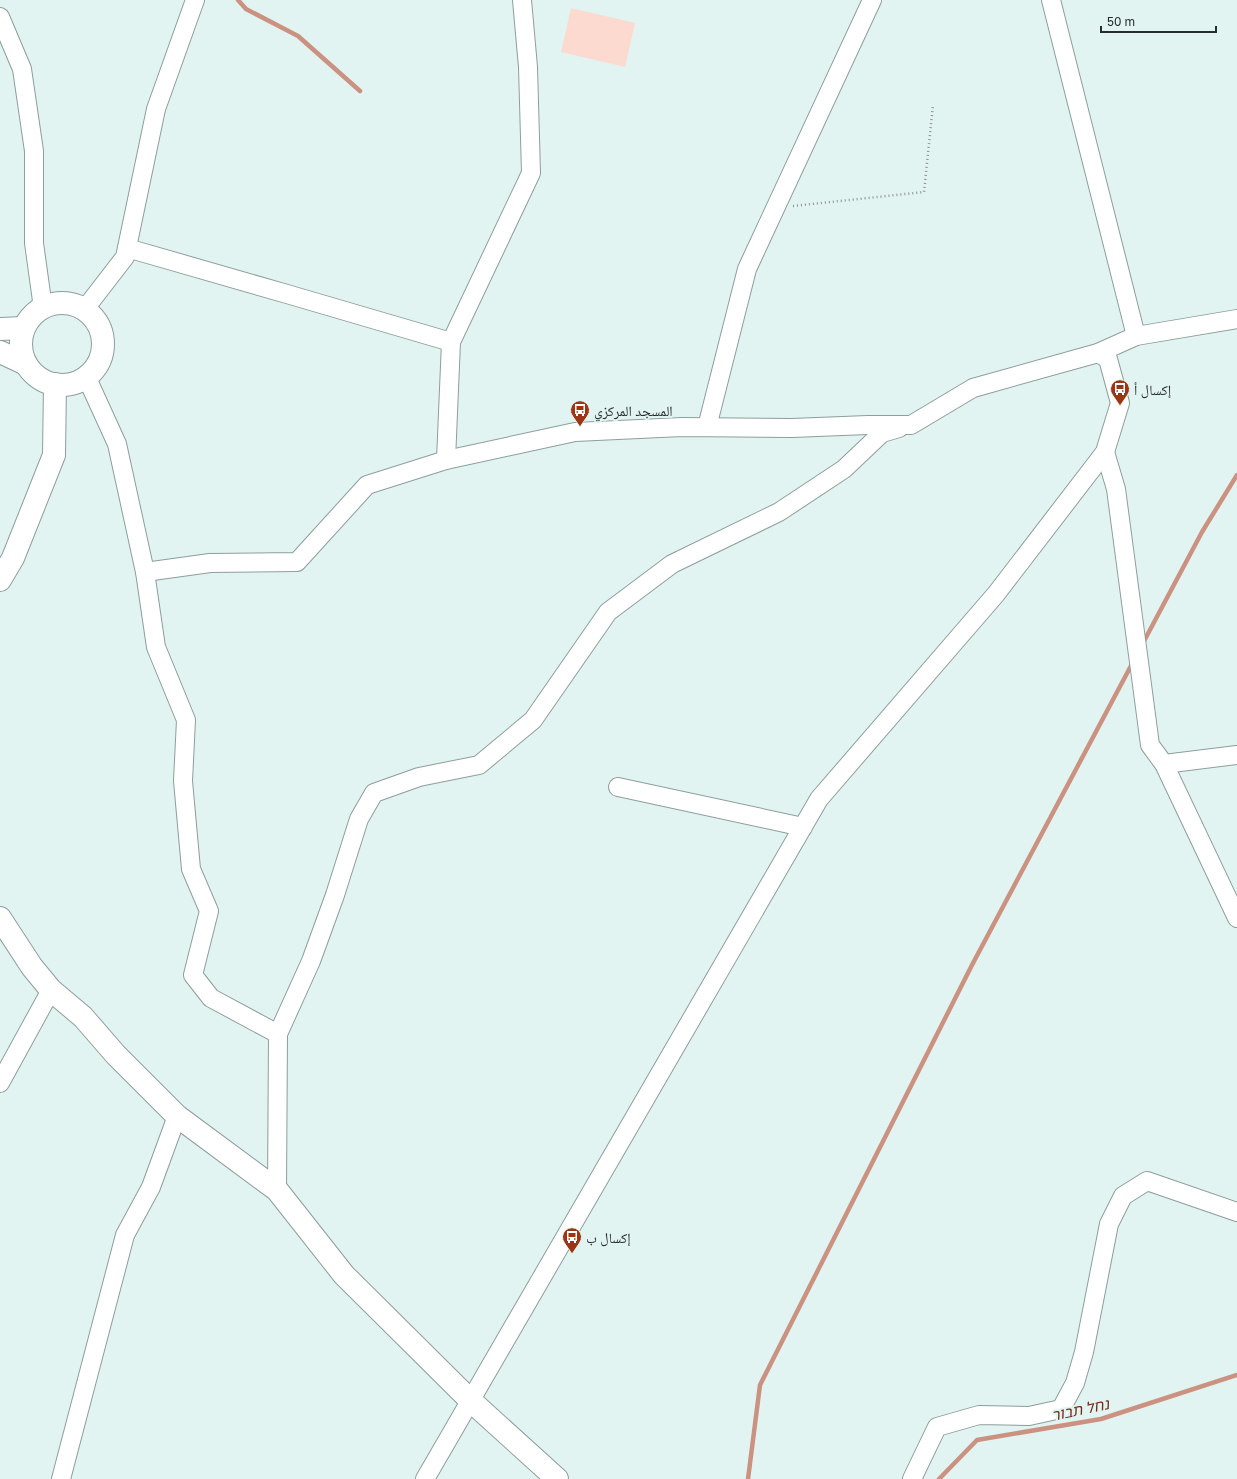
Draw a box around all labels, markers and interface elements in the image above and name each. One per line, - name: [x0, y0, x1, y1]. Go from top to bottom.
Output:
- scale bar: [1101, 8, 1216, 34]
- text: 50 m: [1107, 14, 1135, 29]
- bus stop icon: إكسال أ: [1109, 378, 1131, 406]
- place label: إكسال أ: [1134, 381, 1171, 399]
- bus stop icon: المسجد المركزي: [569, 399, 591, 427]
- place label: المسجد المركزي: [594, 402, 673, 422]
- bus stop icon: إكسال ب: [561, 1226, 583, 1254]
- place label: إكسال ب: [586, 1229, 631, 1247]
- water label: נחל תבור: [1050, 1394, 1112, 1424]

